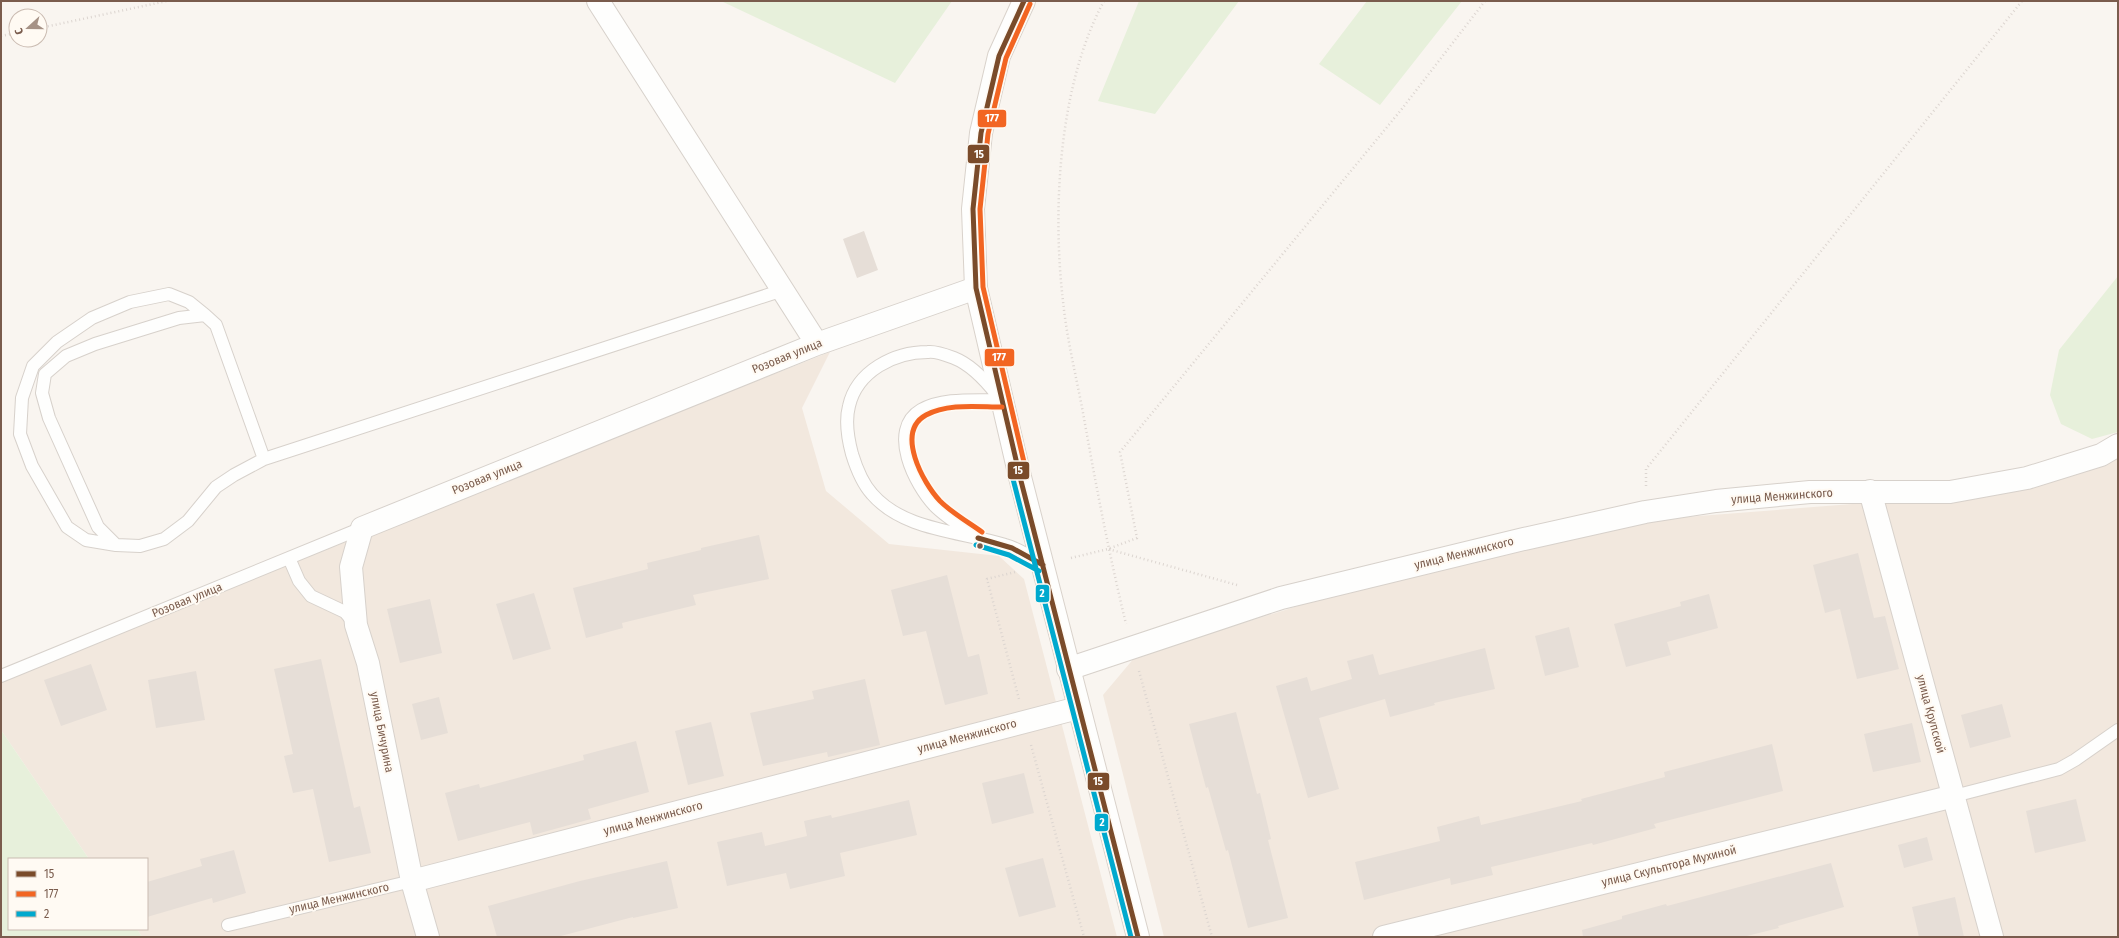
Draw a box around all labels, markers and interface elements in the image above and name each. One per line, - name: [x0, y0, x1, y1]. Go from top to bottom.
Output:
- north arrow: [8, 8, 48, 48]
- text: С: [12, 26, 26, 36]
- line badge: 177: [977, 109, 1007, 128]
- text: 177: [985, 112, 999, 125]
- line badge: 15: [967, 144, 990, 164]
- text: 15: [974, 148, 985, 161]
- street label: Розовая улица: [750, 336, 824, 376]
- line badge: 177: [984, 348, 1015, 367]
- text: 177: [992, 351, 1006, 364]
- street label: Розовая улица: [450, 457, 524, 497]
- line badge: 15: [1007, 461, 1030, 480]
- text: 15: [1013, 464, 1024, 477]
- street label: улица Менжинского: [1731, 485, 1833, 507]
- street label: улица Менжинского: [1413, 534, 1515, 572]
- unlabelled marker: [975, 541, 985, 551]
- street label: Розовая улица: [150, 580, 224, 620]
- line badge: 2: [1035, 584, 1050, 603]
- text: 2: [1038, 587, 1045, 600]
- street label: улица Крупской: [1914, 673, 1948, 755]
- street label: улица Бичурина: [367, 690, 397, 774]
- street label: улица Менжинского: [916, 716, 1018, 756]
- line badge: 15: [1087, 772, 1110, 791]
- text: 15: [1093, 775, 1104, 788]
- street label: улица Менжинского: [602, 798, 704, 838]
- line badge: 2: [1094, 813, 1109, 832]
- text: 2: [1098, 816, 1105, 829]
- street label: улица Скульптора Мухиной: [1600, 842, 1738, 890]
- legend: [8, 858, 148, 930]
- text: 15: [44, 867, 55, 881]
- street label: улица Менжинского: [288, 880, 390, 916]
- text: 177: [44, 887, 59, 901]
- text: 2: [44, 907, 49, 921]

